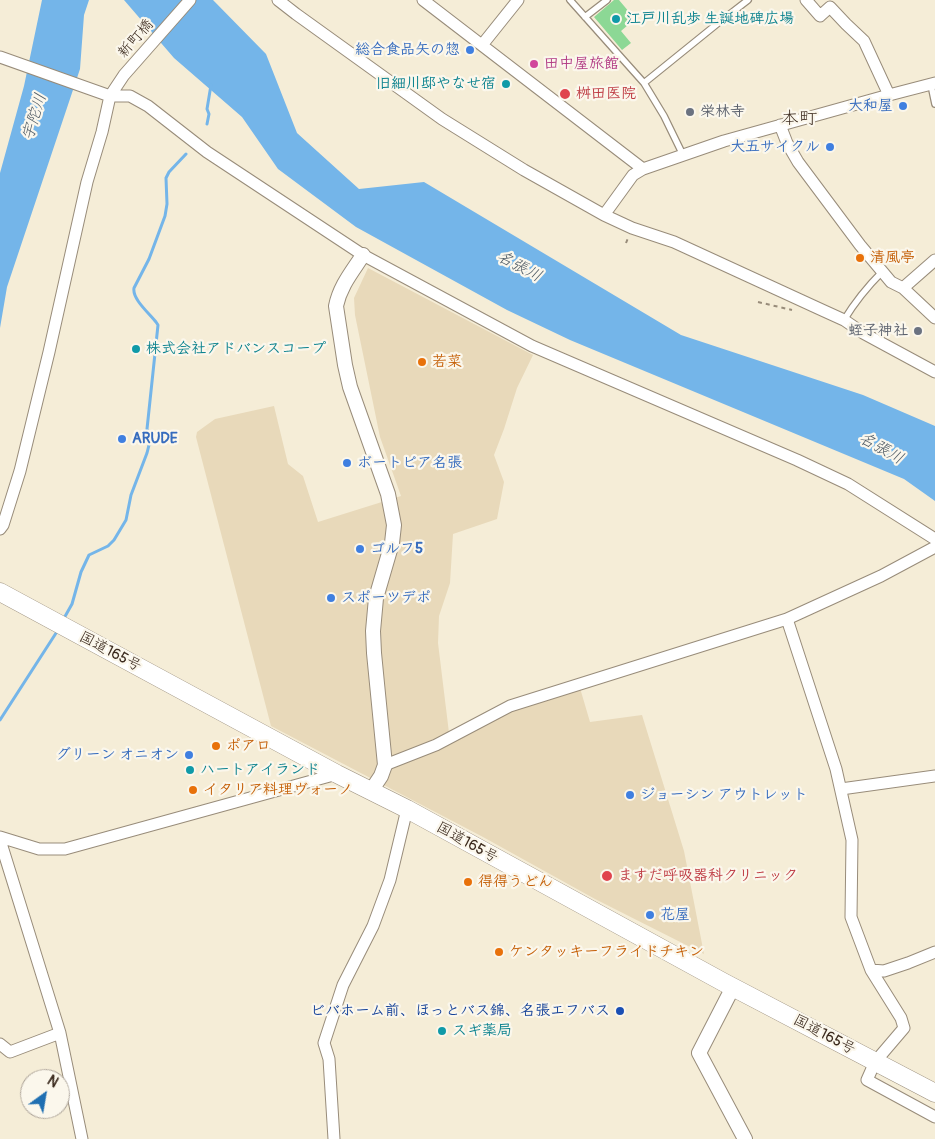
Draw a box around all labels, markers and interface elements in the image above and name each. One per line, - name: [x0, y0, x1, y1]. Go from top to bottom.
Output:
- place label: 江戸川乱歩 生誕地碑広場: [626, 10, 794, 28]
- marker: 江戸川乱歩 生誕地碑広場: [610, 13, 622, 25]
- street label: 新町橋: [114, 16, 158, 62]
- place label: 総合食品矢の惣: [355, 41, 460, 59]
- marker: 総合食品矢の惣: [464, 44, 476, 56]
- place label: 田中屋旅館: [544, 55, 619, 73]
- marker: 田中屋旅館: [528, 58, 540, 70]
- place label: 旧細川邸やなせ宿: [376, 75, 496, 93]
- marker: 旧細川邸やなせ宿: [500, 78, 512, 90]
- place label: 桝田医院: [576, 85, 636, 103]
- marker: 桝田医院: [558, 87, 572, 101]
- water label: 宇陀川: [19, 91, 51, 143]
- place label: 大和屋: [848, 97, 893, 115]
- marker: 大和屋: [897, 100, 909, 112]
- place label: 栄林寺: [700, 103, 745, 121]
- marker: 栄林寺: [684, 106, 696, 118]
- district label: 本町: [781, 108, 817, 130]
- place label: 大五サイクル: [730, 138, 820, 156]
- marker: 大五サイクル: [824, 141, 836, 153]
- water label: 名張川: [493, 247, 545, 287]
- place label: 清風亭: [870, 249, 915, 267]
- marker: 清風亭: [854, 252, 866, 264]
- place label: 蛭子神社: [848, 322, 908, 340]
- marker: 蛭子神社: [912, 325, 924, 337]
- place label: 株式会社アドバンスコープ: [146, 340, 326, 358]
- marker: 株式会社アドバンスコープ: [130, 343, 142, 355]
- place label: 若菜: [432, 353, 462, 371]
- marker: 若菜: [416, 356, 428, 368]
- water label: 名張川: [855, 429, 907, 469]
- place label: ARUDE: [132, 430, 178, 448]
- marker: ARUDE: [116, 433, 128, 445]
- place label: ボートピア名張: [357, 454, 462, 472]
- marker: ボートピア名張: [341, 457, 353, 469]
- place label: ゴルフ5: [370, 540, 423, 558]
- marker: ゴルフ5: [354, 543, 366, 555]
- place label: スポーツデポ: [341, 589, 431, 607]
- marker: スポーツデポ: [325, 592, 337, 604]
- street label: 国道165号: [76, 628, 144, 676]
- place label: ポアロ: [226, 737, 271, 755]
- marker: ポアロ: [210, 740, 222, 752]
- place label: グリーン オニオン: [56, 746, 179, 764]
- marker: グリーン オニオン: [183, 749, 195, 761]
- place label: ハートアイランド: [200, 761, 320, 779]
- marker: ハートアイランド: [184, 764, 196, 776]
- place label: イタリア料理ヴォーノ: [203, 781, 353, 799]
- marker: イタリア料理ヴォーノ: [187, 784, 199, 796]
- place label: ジョーシン アウトレット: [640, 786, 808, 804]
- marker: ジョーシン アウトレット: [624, 789, 636, 801]
- street label: 国道165号: [433, 819, 501, 867]
- place label: ますだ呼吸器科クリニック: [618, 867, 798, 885]
- marker: ますだ呼吸器科クリニック: [600, 869, 614, 883]
- place label: 得得うどん: [478, 873, 553, 891]
- marker: 得得うどん: [462, 876, 474, 888]
- place label: 花屋: [660, 906, 690, 924]
- marker: 花屋: [644, 909, 656, 921]
- place label: ケンタッキーフライドチキン: [509, 943, 704, 961]
- marker: ケンタッキーフライドチキン: [493, 946, 505, 958]
- place label: ビバホーム前、ほっとバス錦、名張エフバス: [310, 1002, 610, 1020]
- marker: ビバホーム前、ほっとバス錦、名張エフバス: [614, 1005, 626, 1017]
- street label: 国道165号: [790, 1011, 858, 1059]
- place label: スギ薬局: [452, 1022, 512, 1040]
- marker: スギ薬局: [436, 1025, 448, 1037]
- north arrow: [20, 1069, 70, 1119]
- text: N: [44, 1072, 61, 1091]

